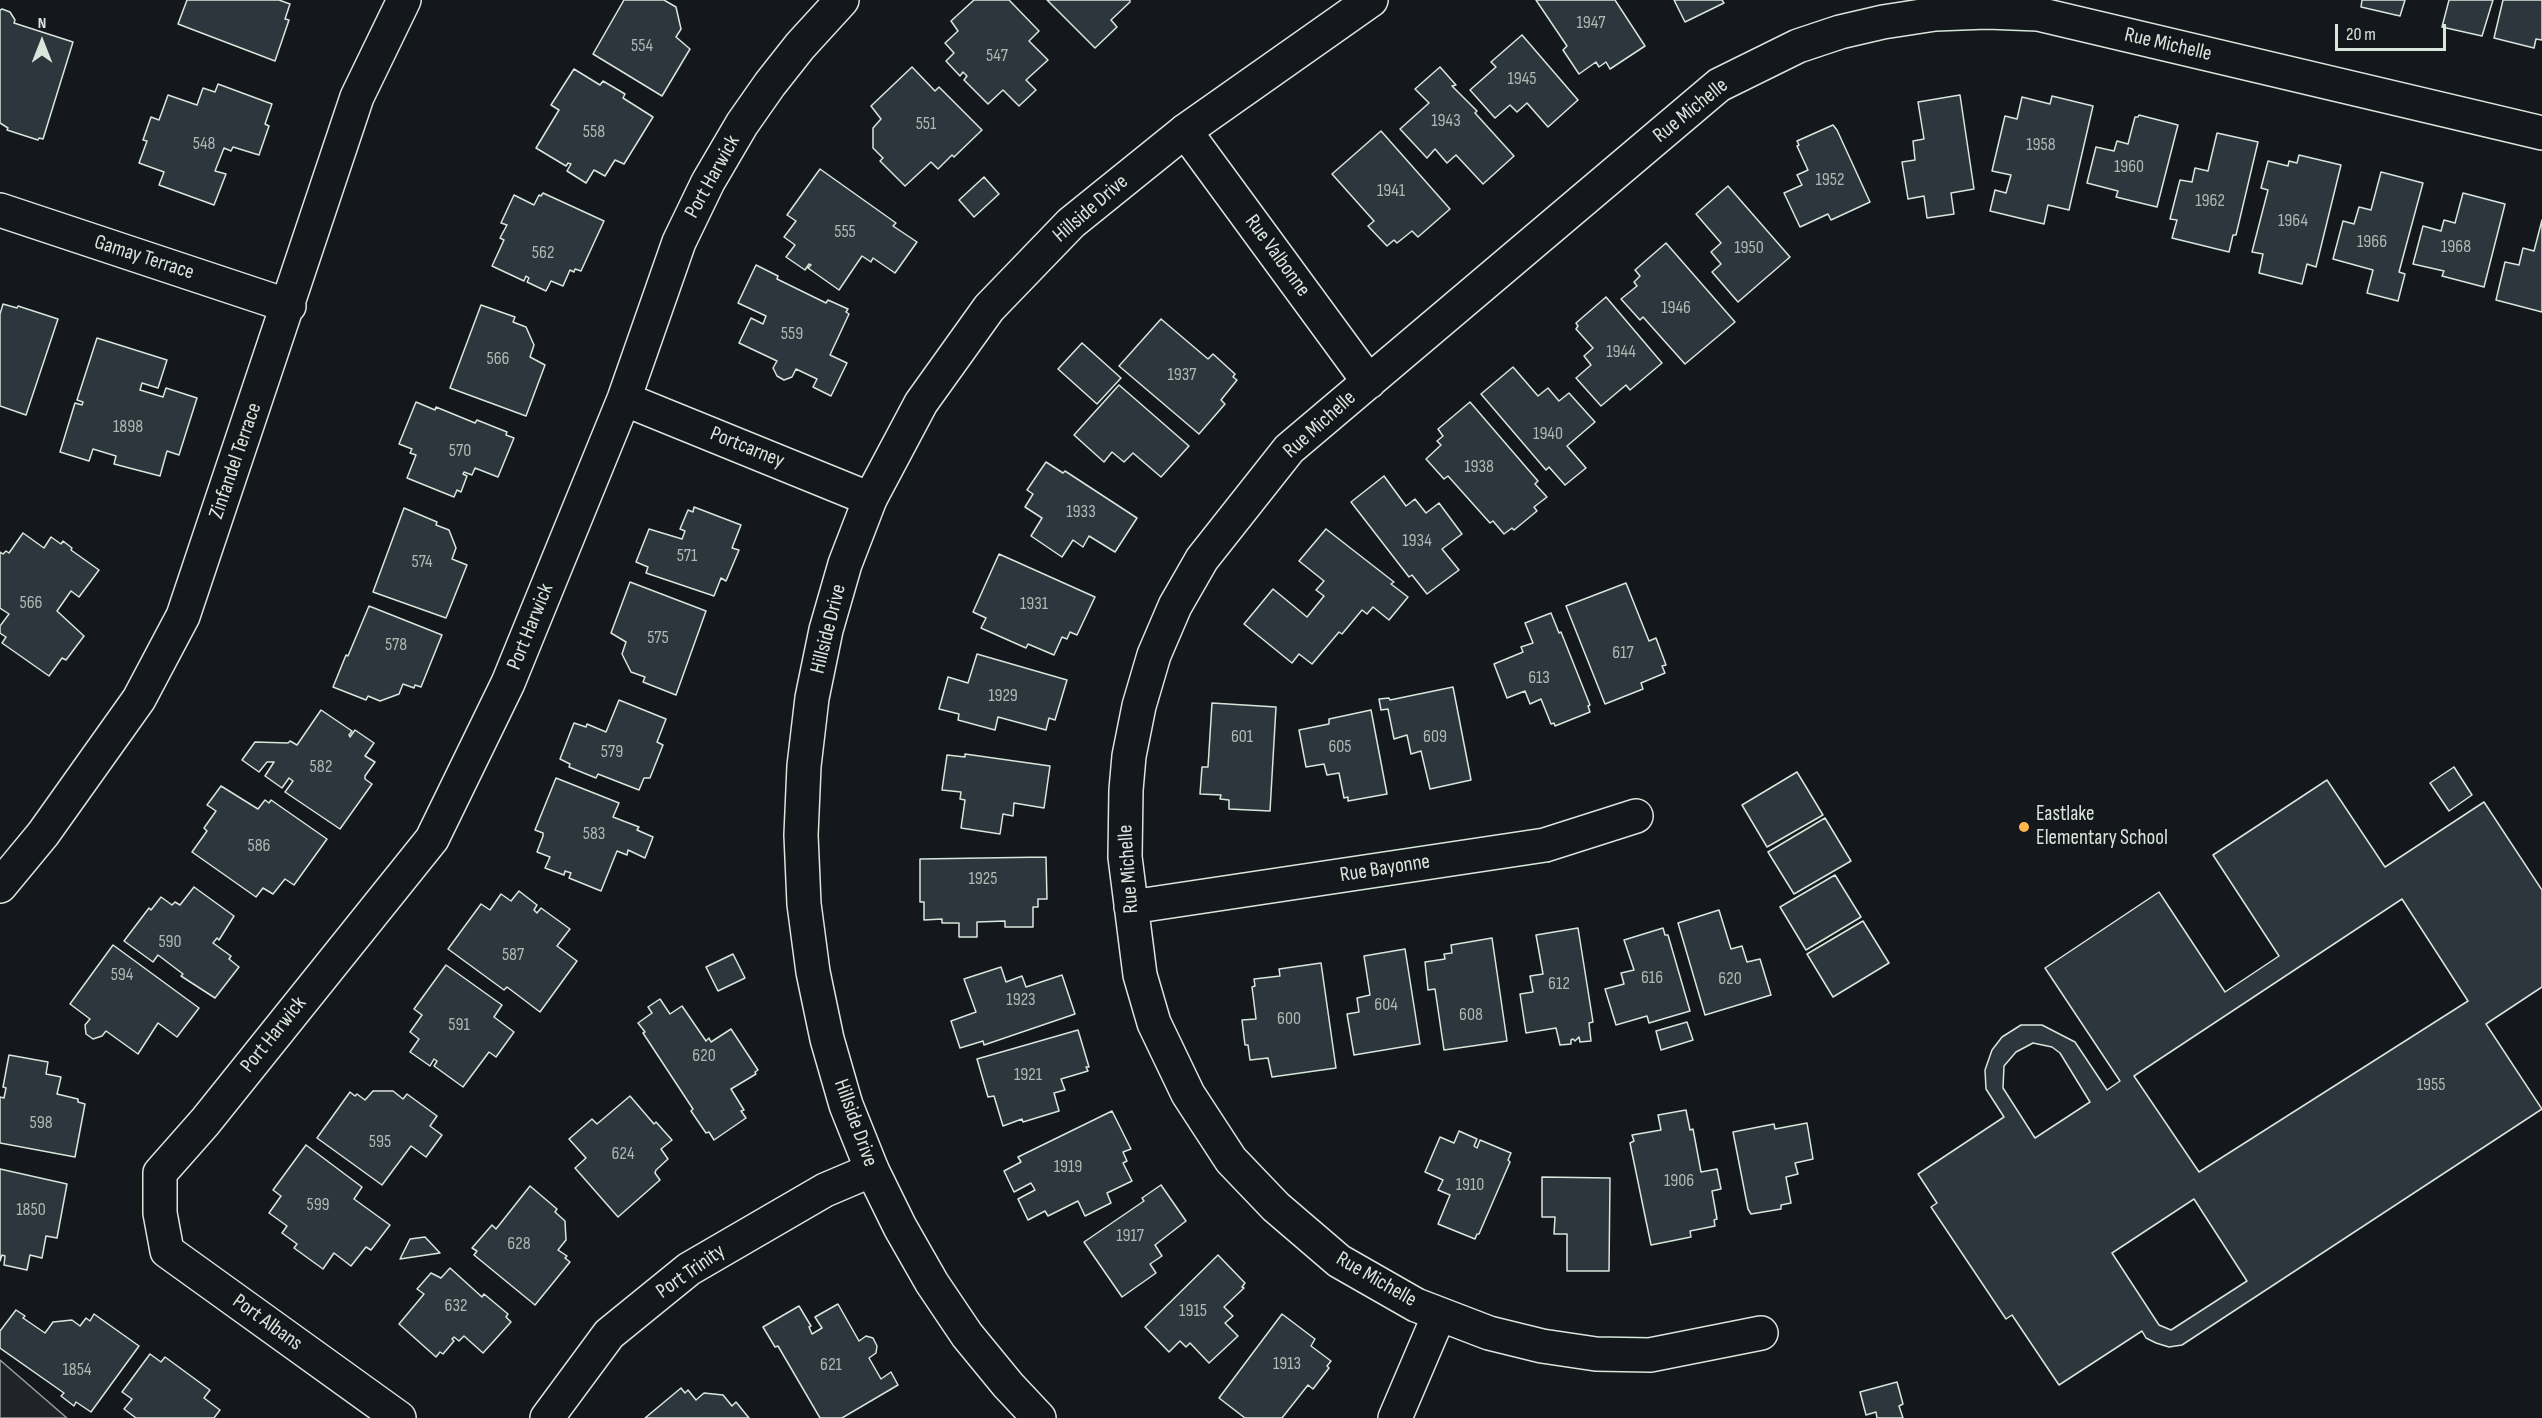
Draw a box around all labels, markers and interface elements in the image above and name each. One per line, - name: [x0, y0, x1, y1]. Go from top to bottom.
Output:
- north arrow: [12, 12, 72, 72]
- house number: 1947: [1577, 12, 1605, 34]
- scale bar: [2338, 12, 2449, 50]
- text: N: [38, 14, 46, 33]
- street label: Rue Michelle: [2122, 23, 2214, 67]
- text: 20 m: [2346, 24, 2376, 45]
- house number: 554: [631, 35, 653, 57]
- house number: 547: [986, 45, 1008, 67]
- house number: 1945: [1507, 68, 1537, 90]
- street label: Rue Michelle: [1649, 73, 1733, 149]
- house number: 1943: [1431, 110, 1461, 132]
- house number: 551: [916, 113, 936, 135]
- house number: 558: [583, 121, 605, 143]
- street label: Port Harwick: [680, 131, 746, 223]
- house number: 548: [193, 133, 215, 155]
- house number: 1958: [2026, 134, 2056, 156]
- house number: 1960: [2114, 156, 2144, 178]
- house number: 1952: [1816, 169, 1844, 191]
- street label: Hillside Drive: [1048, 170, 1134, 248]
- house number: 1941: [1377, 180, 1405, 202]
- house number: 1962: [2195, 190, 2225, 212]
- street label: Rue Valbonne: [1239, 210, 1315, 302]
- house number: 1964: [2278, 210, 2308, 232]
- house number: 555: [834, 221, 856, 243]
- street label: Gamay Terrace: [91, 230, 197, 286]
- house number: 1966: [2357, 231, 2387, 253]
- house number: 1968: [2441, 236, 2471, 258]
- house number: 1950: [1734, 237, 1764, 259]
- house number: 562: [532, 242, 554, 264]
- house number: 1946: [1661, 297, 1691, 319]
- house number: 559: [781, 323, 803, 345]
- house number: 1944: [1606, 341, 1636, 363]
- house number: 566: [487, 348, 509, 370]
- house number: 1937: [1167, 364, 1197, 386]
- street label: Rue Michelle: [1279, 386, 1361, 464]
- street label: Zinfandel Terrace: [204, 400, 268, 522]
- house number: 1898: [113, 416, 143, 438]
- street label: Portcarney: [706, 422, 788, 474]
- house number: 1940: [1533, 423, 1563, 445]
- house number: 570: [449, 440, 471, 462]
- house number: 1938: [1464, 456, 1494, 478]
- house number: 1933: [1066, 501, 1096, 523]
- house number: 1934: [1402, 530, 1432, 552]
- house number: 571: [677, 545, 697, 567]
- house number: 574: [412, 551, 432, 573]
- street label: Port Harwick: [502, 580, 560, 674]
- street label: Hillside Drive: [806, 582, 852, 676]
- house number: 566: [20, 592, 42, 614]
- house number: 1931: [1020, 593, 1048, 615]
- house number: 575: [647, 627, 669, 649]
- house number: 578: [385, 634, 407, 656]
- house number: 617: [1612, 642, 1634, 664]
- house number: 613: [1528, 667, 1550, 689]
- house number: 1929: [988, 685, 1018, 707]
- house number: 601: [1231, 726, 1253, 748]
- house number: 609: [1423, 726, 1447, 748]
- house number: 605: [1328, 736, 1352, 758]
- house number: 579: [601, 741, 623, 763]
- house number: 582: [310, 756, 332, 778]
- place label: Eastlake Elementary School: [2036, 802, 2168, 852]
- marker: Eastlake Elementary School: [2017, 820, 2031, 834]
- house number: 583: [583, 823, 605, 845]
- street label: Rue Michelle: [1113, 824, 1145, 914]
- house number: 586: [247, 835, 271, 857]
- street label: Rue Bayonne: [1338, 849, 1432, 889]
- house number: 1925: [969, 868, 997, 890]
- house number: 590: [158, 931, 182, 953]
- house number: 587: [502, 944, 524, 966]
- house number: 594: [111, 964, 133, 986]
- house number: 616: [1641, 967, 1663, 989]
- house number: 620: [1718, 968, 1742, 990]
- house number: 612: [1548, 973, 1570, 995]
- house number: 1923: [1006, 989, 1036, 1011]
- street label: Port Harwick: [236, 992, 312, 1078]
- house number: 604: [1374, 994, 1398, 1016]
- house number: 608: [1459, 1004, 1483, 1026]
- house number: 600: [1277, 1008, 1301, 1030]
- house number: 591: [448, 1014, 470, 1036]
- house number: 620: [692, 1045, 716, 1067]
- house number: 1921: [1014, 1064, 1042, 1086]
- house number: 1955: [2417, 1074, 2445, 1096]
- street label: Hillside Drive: [828, 1076, 882, 1170]
- house number: 598: [29, 1112, 53, 1134]
- house number: 595: [369, 1131, 391, 1153]
- house number: 624: [612, 1143, 634, 1165]
- house number: 1919: [1054, 1156, 1082, 1178]
- house number: 1906: [1664, 1170, 1694, 1192]
- house number: 1910: [1456, 1174, 1484, 1196]
- house number: 599: [306, 1194, 330, 1216]
- house number: 1850: [16, 1199, 46, 1221]
- house number: 1917: [1116, 1225, 1144, 1247]
- house number: 628: [507, 1233, 531, 1255]
- street label: Port Trinity: [652, 1239, 730, 1305]
- street label: Rue Michelle: [1331, 1247, 1421, 1313]
- street label: Port Albans: [227, 1289, 307, 1357]
- house number: 632: [445, 1295, 467, 1317]
- house number: 1915: [1179, 1300, 1207, 1322]
- house number: 1913: [1273, 1353, 1301, 1375]
- house number: 621: [820, 1354, 842, 1376]
- house number: 1854: [63, 1359, 91, 1381]

